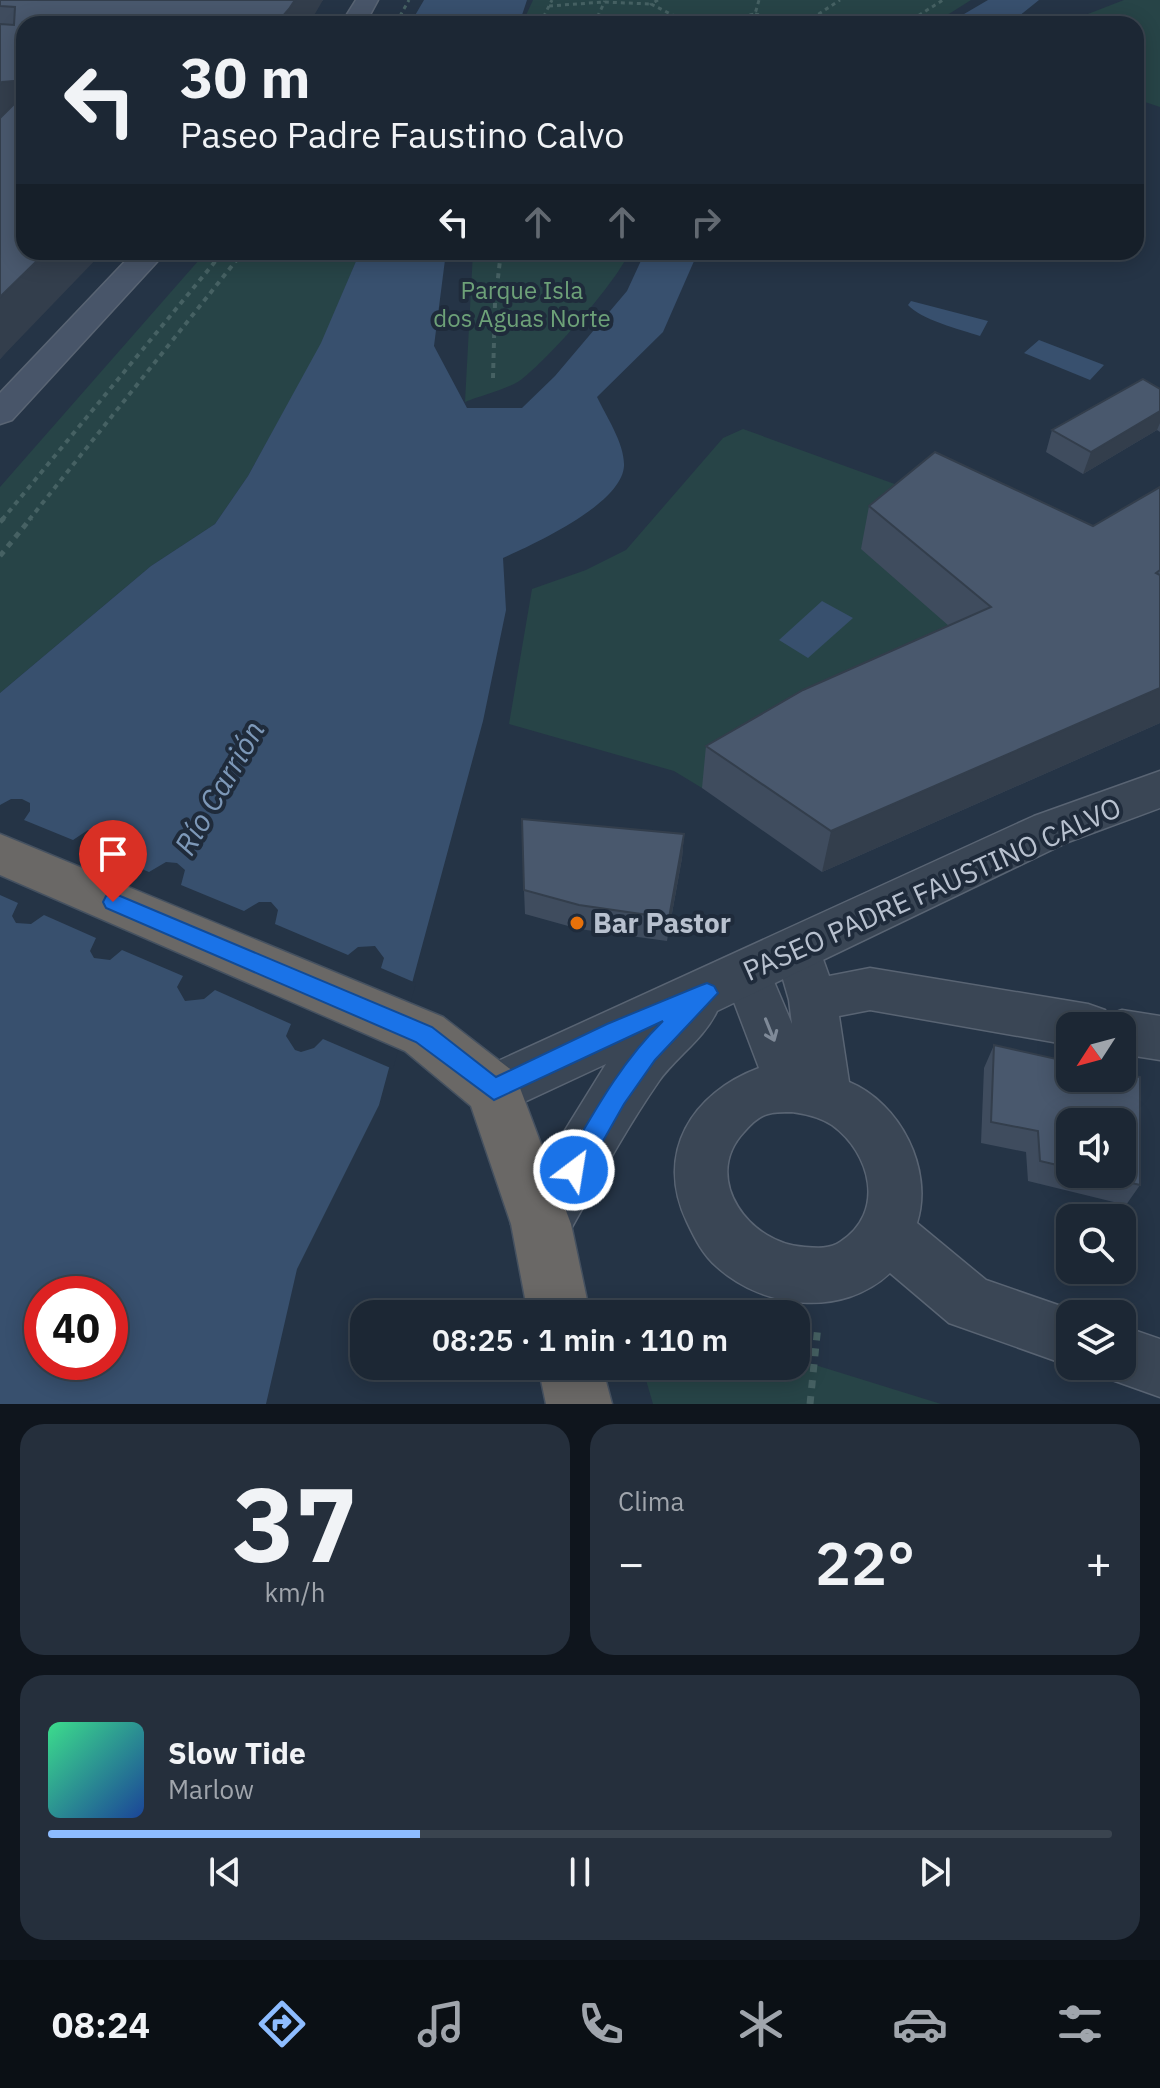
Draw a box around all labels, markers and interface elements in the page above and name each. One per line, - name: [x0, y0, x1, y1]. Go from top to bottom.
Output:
- text: 30 m: [180, 41, 310, 113]
- icon: left: [48, 48, 152, 152]
- text: Paseo Padre Faustino Calvo: [180, 111, 624, 158]
- icon: left: [432, 200, 476, 244]
- icon: ahead: [516, 200, 560, 244]
- icon: ahead: [600, 200, 644, 244]
- icon: right: [684, 200, 728, 244]
- park label: Parque Isla dos Aguas Norte: [433, 274, 611, 334]
- water label: Río Carrión: [165, 713, 273, 861]
- street label: PASEO PADRE FAUSTINO CALVO: [737, 788, 1127, 989]
- pin: [79, 820, 147, 902]
- icon: arrive: [91, 832, 135, 876]
- place label: Bar Pastor: [593, 904, 731, 941]
- marker: Bar Pastor: [568, 914, 586, 932]
- north arrow: [1056, 1012, 1136, 1092]
- map controls: [1056, 1012, 1136, 1380]
- one-way arrow: [764, 1017, 778, 1042]
- button: sound: [1056, 1108, 1136, 1188]
- position arrow: [532, 1128, 616, 1212]
- button: search: [1056, 1204, 1136, 1284]
- speed limit sign: 40: [24, 1276, 128, 1380]
- button: layers: [1056, 1300, 1136, 1380]
- text: 08:25 · 1 min · 110 m: [432, 1320, 728, 1359]
- text: 37: [233, 1455, 357, 1591]
- text: Clima: [618, 1484, 684, 1518]
- text: 22°: [815, 1523, 915, 1602]
- text: −: [618, 1534, 644, 1591]
- text: +: [1086, 1534, 1112, 1591]
- text: km/h: [264, 1575, 326, 1609]
- text: Slow Tide: [168, 1733, 306, 1772]
- text: Marlow: [168, 1772, 254, 1806]
- icon: previous: [203, 1850, 247, 1894]
- icon: pause: [558, 1850, 602, 1894]
- icon: next: [913, 1850, 957, 1894]
- icon: directions: [254, 1996, 310, 2052]
- icon: music: [413, 1996, 469, 2052]
- icon: phone: [573, 1996, 629, 2052]
- icon: climate: [733, 1996, 789, 2052]
- icon: car: [892, 1996, 948, 2052]
- icon: filters: [1052, 1996, 1108, 2052]
- text: 08:24: [52, 2001, 150, 2048]

